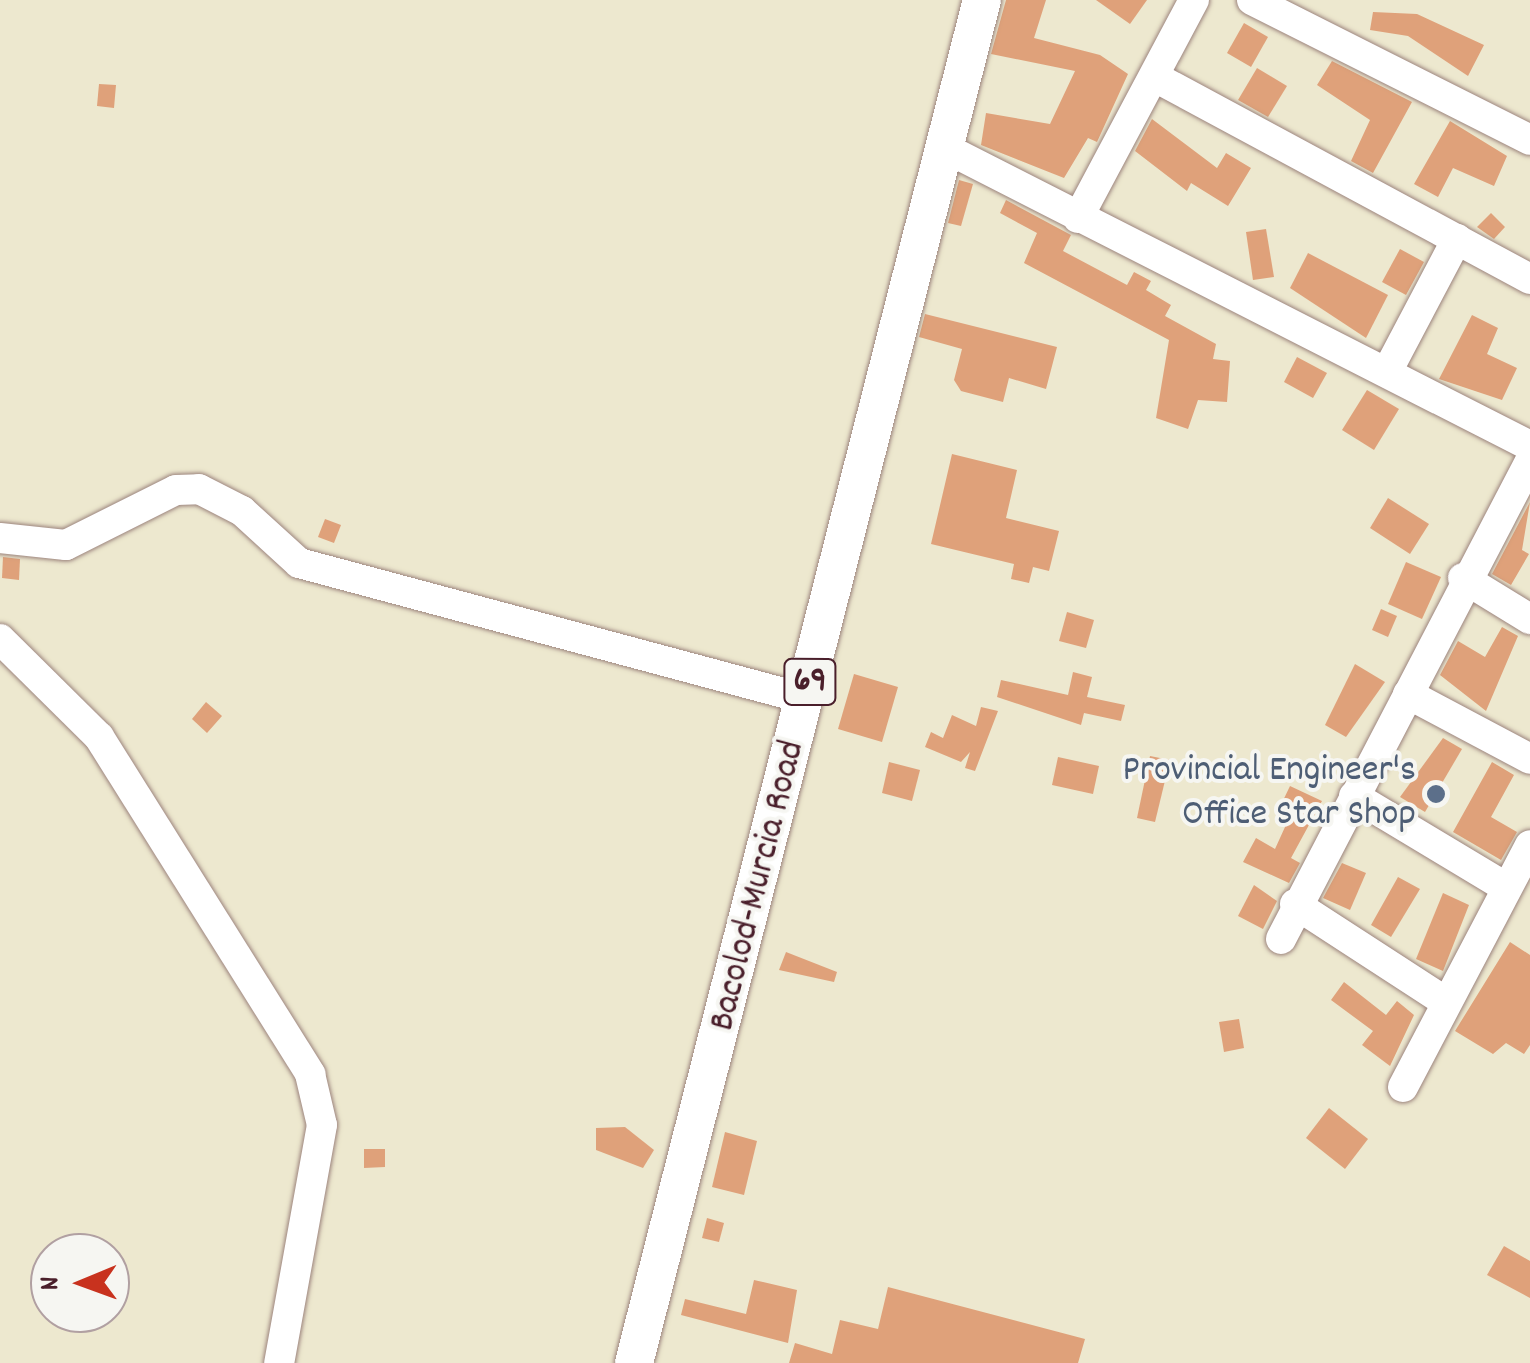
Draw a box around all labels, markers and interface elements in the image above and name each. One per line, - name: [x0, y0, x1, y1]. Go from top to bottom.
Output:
- road number: 69: [782, 652, 838, 712]
- street label: Bacolod-Murcia Road: [701, 736, 817, 1036]
- place label: Provincial Engineer's Office Star Shop: [1123, 749, 1416, 838]
- marker: Provincial Engineer's Office Star Shop: [1425, 783, 1447, 805]
- north arrow: [30, 1233, 130, 1333]
- text: N: [32, 1276, 72, 1291]

